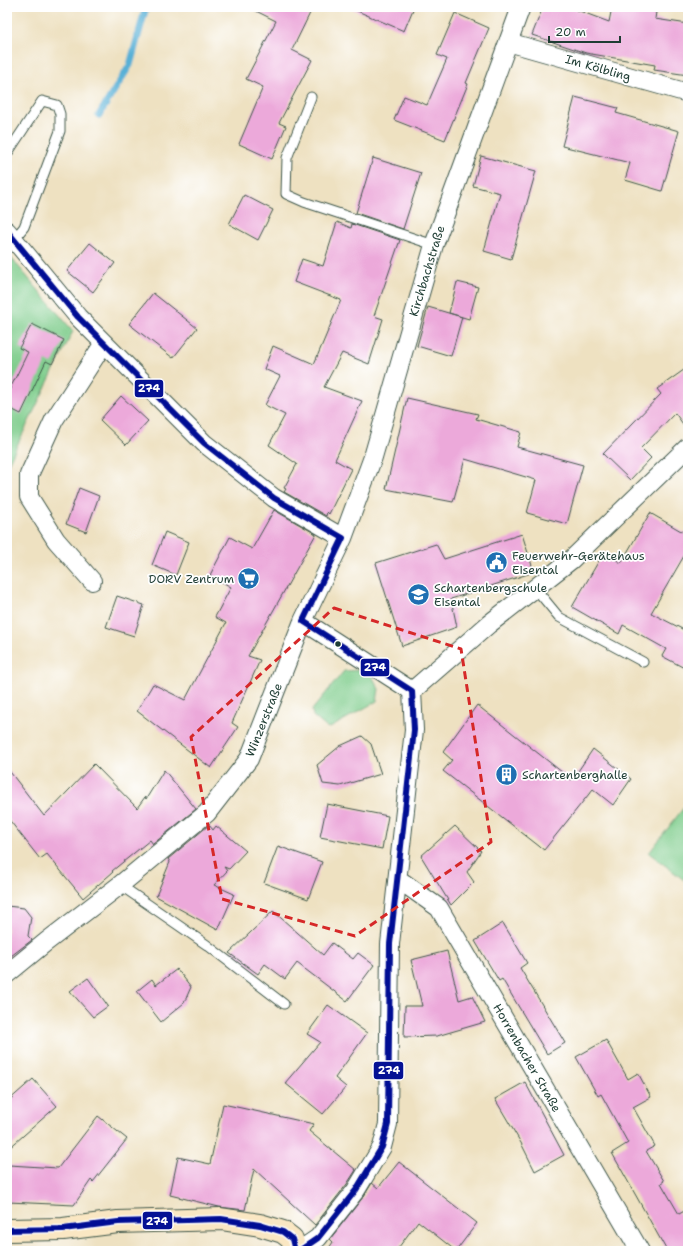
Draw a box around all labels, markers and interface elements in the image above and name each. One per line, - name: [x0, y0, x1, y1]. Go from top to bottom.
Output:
- scale bar: [549, 18, 620, 44]
- text: 20 m: [555, 24, 586, 40]
- street label: Im Kölbling: [563, 51, 633, 85]
- street label: Kirchbachstraße: [406, 223, 449, 318]
- line badge: 274: [134, 379, 164, 398]
- text: 274: [138, 381, 161, 396]
- place label: Feuerwehr-Gerätehaus Eisental: [512, 548, 645, 578]
- public building icon: Feuerwehr-Gerätehaus Eisental: [483, 550, 509, 576]
- supermarket icon: DORV Zentrum: [236, 566, 262, 592]
- place label: DORV Zentrum: [149, 571, 234, 587]
- place label: Schartenbergschule Eisental: [434, 580, 548, 610]
- school or university icon: Schartenbergschule Eisental: [406, 582, 432, 608]
- unlabelled marker: [333, 639, 343, 649]
- line badge: 274: [360, 658, 390, 677]
- text: 274: [364, 660, 387, 675]
- street label: Winzerstraße: [242, 681, 286, 759]
- building icon: Schartenberghalle: [494, 762, 520, 788]
- place label: Schartenberghalle: [522, 767, 628, 783]
- street label: Horrenbacher Straße: [489, 1001, 565, 1115]
- line badge: 274: [373, 1061, 404, 1080]
- text: 274: [378, 1063, 401, 1078]
- line badge: 274: [142, 1211, 173, 1230]
- text: 274: [146, 1214, 169, 1229]

